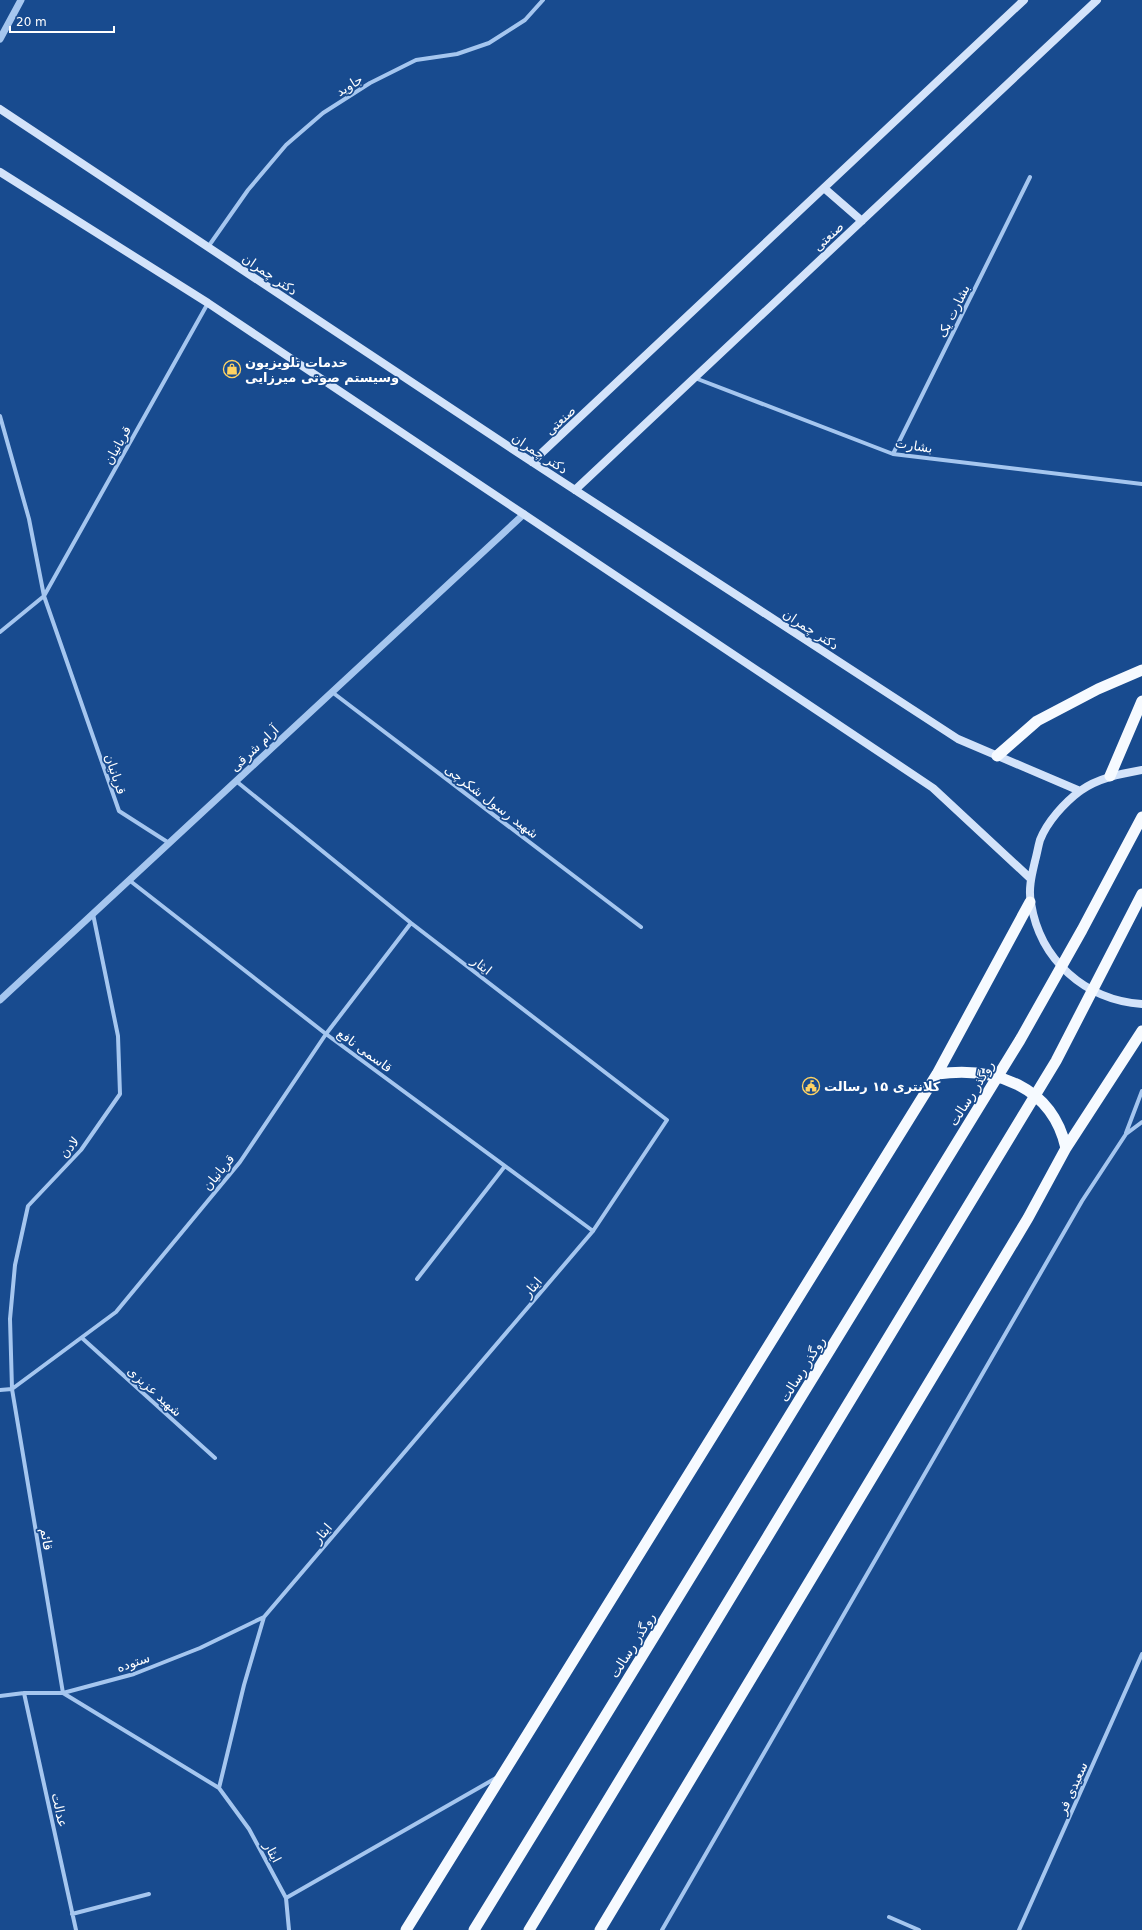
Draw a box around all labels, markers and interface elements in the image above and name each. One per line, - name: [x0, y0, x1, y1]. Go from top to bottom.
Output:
- scale bar: [10, 8, 114, 34]
- text: 20 m: [16, 15, 47, 29]
- street label: جاوید: [333, 71, 366, 100]
- street label: صنعتی: [810, 219, 847, 254]
- street label: دکتر چمران: [239, 251, 300, 299]
- street label: بشارت یک: [934, 282, 974, 341]
- place label: خدمات تلویزیون وسیستم صوتی میرزایی: [245, 355, 399, 385]
- shop icon: خدمات تلویزیون وسیستم صوتی میرزایی: [222, 359, 242, 379]
- street label: صنعتی: [542, 403, 579, 438]
- street label: قربانیان: [101, 423, 135, 468]
- street label: دکتر چمران: [509, 430, 570, 478]
- street label: بشارت: [894, 435, 934, 457]
- street label: دکتر چمران: [780, 606, 841, 654]
- street label: آرام شرقی: [226, 720, 283, 775]
- street label: قربانیان: [101, 752, 129, 797]
- street label: شهید رسول شکرچی: [441, 761, 541, 842]
- street label: ایثار: [467, 952, 495, 979]
- street label: قاسمی نافع: [334, 1025, 395, 1076]
- street label: روگذر رسالت: [945, 1058, 998, 1129]
- public building icon: کلانتری ۱۵ رسالت: [801, 1076, 821, 1096]
- place label: کلانتری ۱۵ رسالت: [824, 1079, 941, 1094]
- street label: لادن: [56, 1134, 83, 1161]
- street label: قربانیان: [199, 1151, 238, 1194]
- street label: ایثار: [519, 1274, 546, 1302]
- street label: روگذر رسالت: [776, 1334, 829, 1405]
- street label: شهید عزیزی: [124, 1363, 185, 1420]
- street label: ایثار: [309, 1520, 336, 1548]
- street label: قائم: [36, 1527, 56, 1552]
- street label: روگذر رسالت: [606, 1610, 659, 1681]
- street label: ستوده: [115, 1650, 152, 1676]
- street label: سعیدی فر: [1054, 1760, 1092, 1818]
- street label: عدالت: [49, 1791, 70, 1829]
- street label: ایثار: [260, 1838, 284, 1866]

